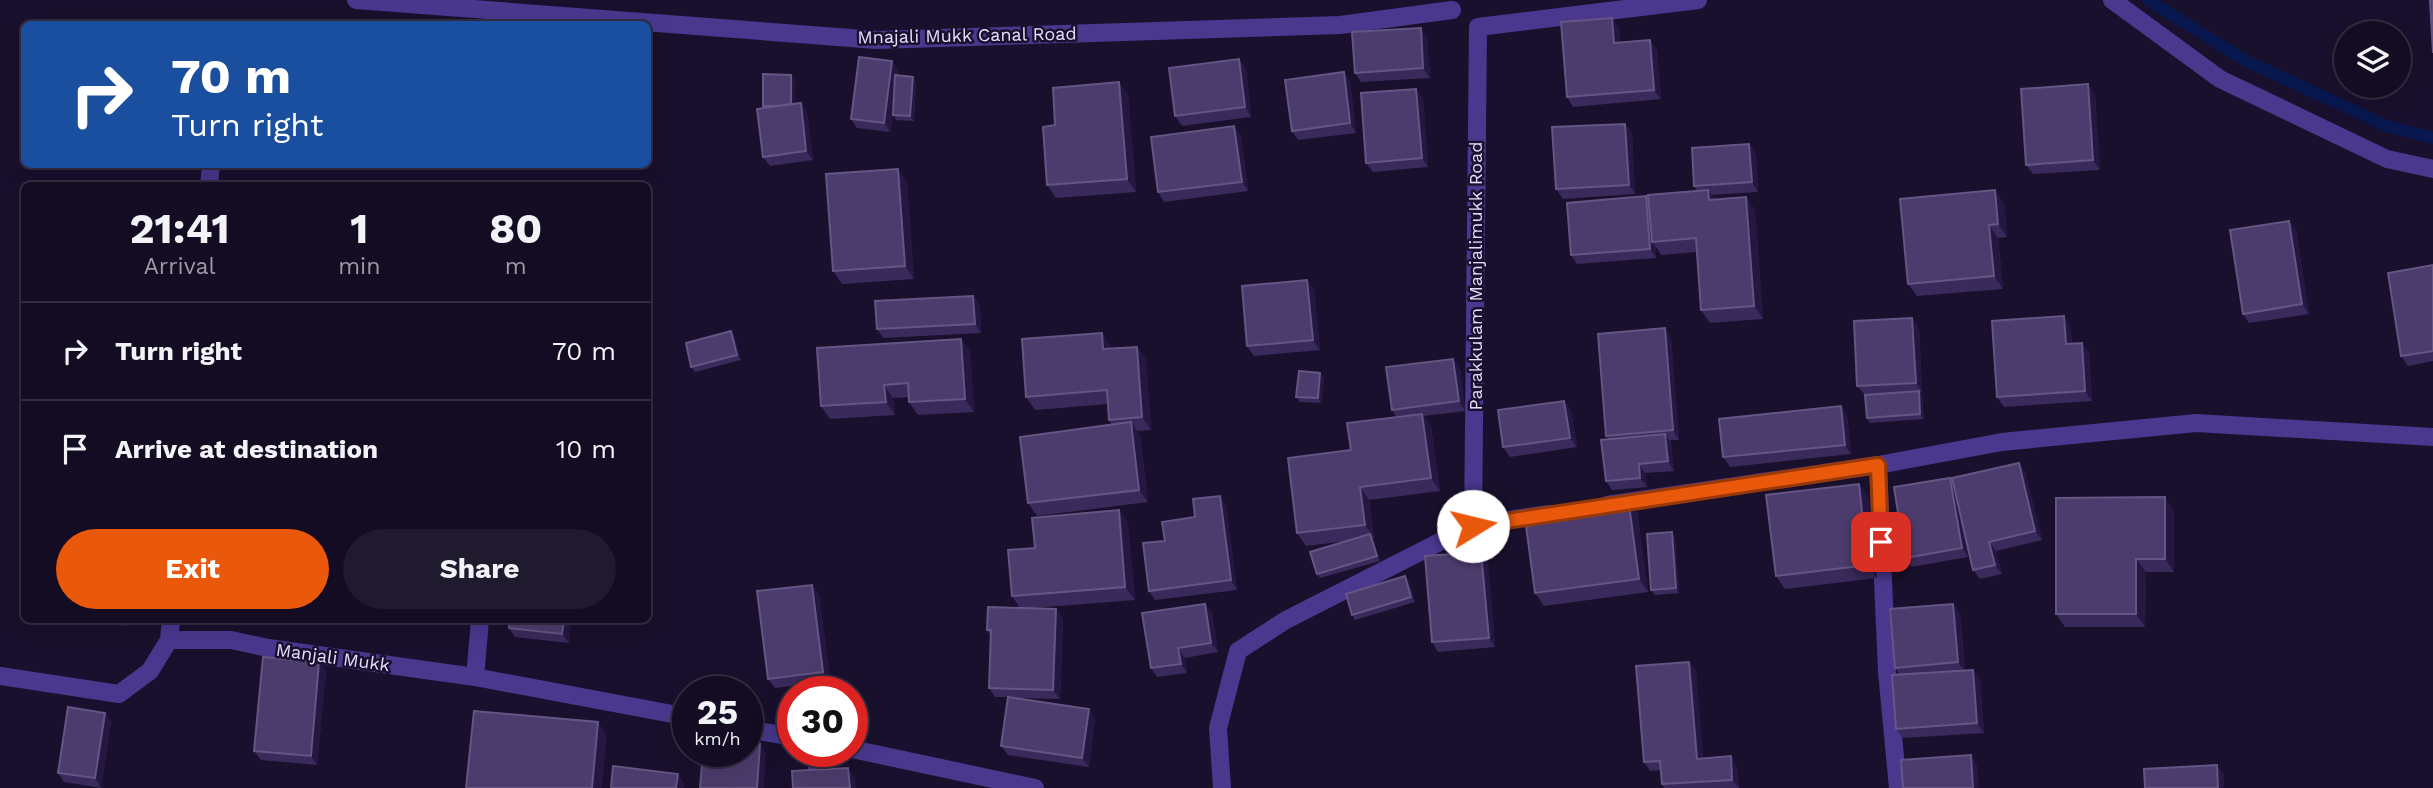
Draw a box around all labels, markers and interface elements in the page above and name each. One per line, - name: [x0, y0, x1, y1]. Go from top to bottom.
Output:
- map controls: [2334, 21, 2411, 98]
- button: layers: [2334, 21, 2411, 98]
- street label: Mnajali Mukk Canal Road: [857, 23, 1077, 47]
- text: 70 m: [171, 47, 291, 105]
- icon: right: [56, 49, 147, 140]
- text: Turn right: [171, 106, 323, 144]
- street label: Parakkulam Manjalimukk Road: [1465, 141, 1486, 411]
- text: 21:41: [130, 204, 230, 253]
- text: 1: [350, 204, 368, 253]
- text: 80: [489, 204, 542, 253]
- text: Arrival: [144, 253, 215, 280]
- text: min: [338, 253, 380, 280]
- text: m: [505, 253, 527, 280]
- icon: right: [56, 332, 94, 370]
- text: Turn right: [115, 336, 242, 366]
- text: 70 m: [552, 336, 616, 366]
- icon: arrive: [56, 430, 94, 468]
- text: Arrive at destination: [115, 434, 378, 464]
- text: 10 m: [556, 434, 616, 464]
- position arrow: [1436, 489, 1510, 563]
- pin: [1851, 512, 1911, 572]
- icon: arrive: [1862, 523, 1900, 561]
- button: Exit: [56, 529, 329, 609]
- button: Share: [343, 529, 616, 609]
- street label: Manjali Mukk: [275, 639, 391, 675]
- speed limit sign: 30: [777, 676, 868, 767]
- text: 25: [697, 691, 738, 733]
- text: km/h: [694, 728, 741, 749]

